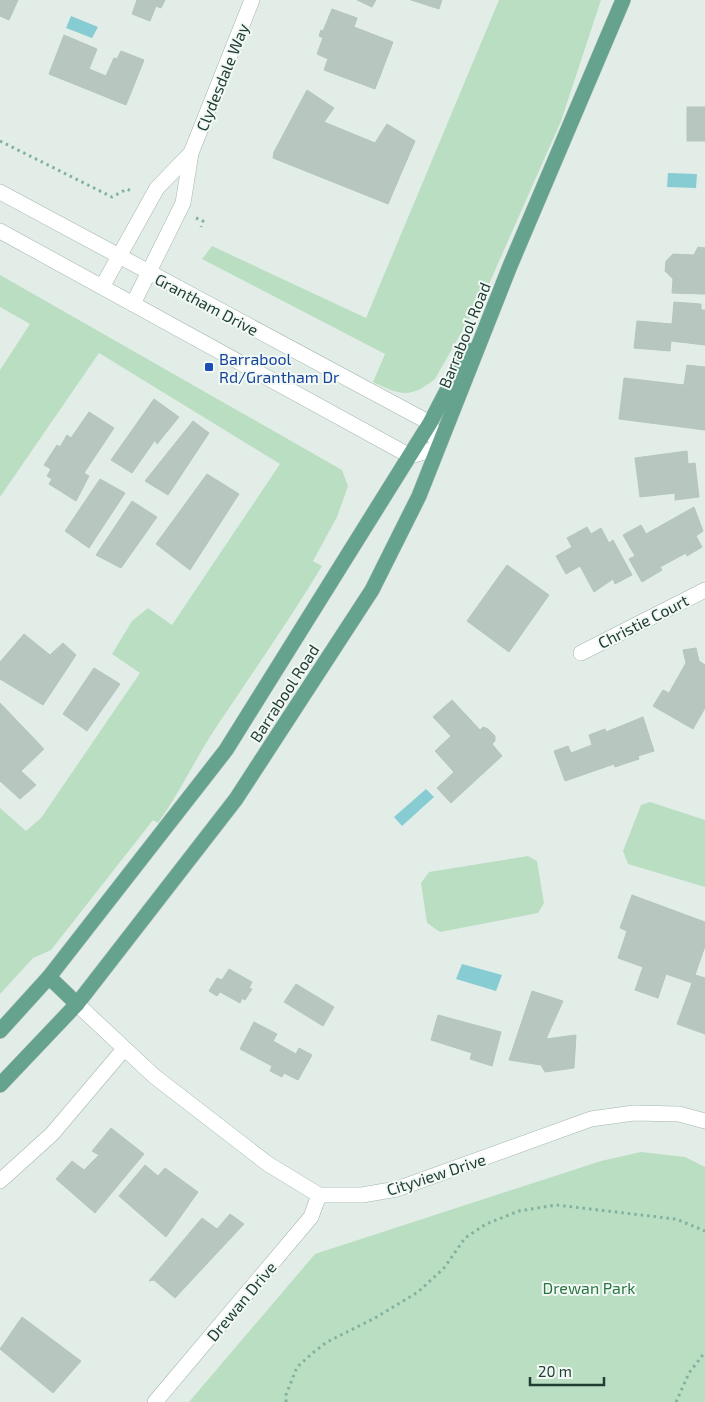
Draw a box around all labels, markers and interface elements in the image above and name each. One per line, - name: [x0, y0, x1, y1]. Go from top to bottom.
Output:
- street label: Clydesdale Way: [192, 20, 252, 134]
- street label: Grantham Drive: [152, 269, 262, 339]
- street label: Barrabool Road: [434, 279, 494, 391]
- place label: Barrabool Rd/Grantham Dr: [219, 349, 340, 386]
- marker: Barrabool Rd/Grantham Dr: [203, 361, 215, 373]
- street label: Christie Court: [595, 590, 691, 652]
- street label: Barrabool Road: [245, 641, 323, 745]
- street label: Cityview Drive: [384, 1149, 488, 1199]
- street label: Drewan Drive: [202, 1257, 280, 1345]
- park label: Drewan Park: [543, 1278, 635, 1297]
- scale bar: [530, 1354, 604, 1386]
- text: 20 m: [538, 1362, 572, 1380]

